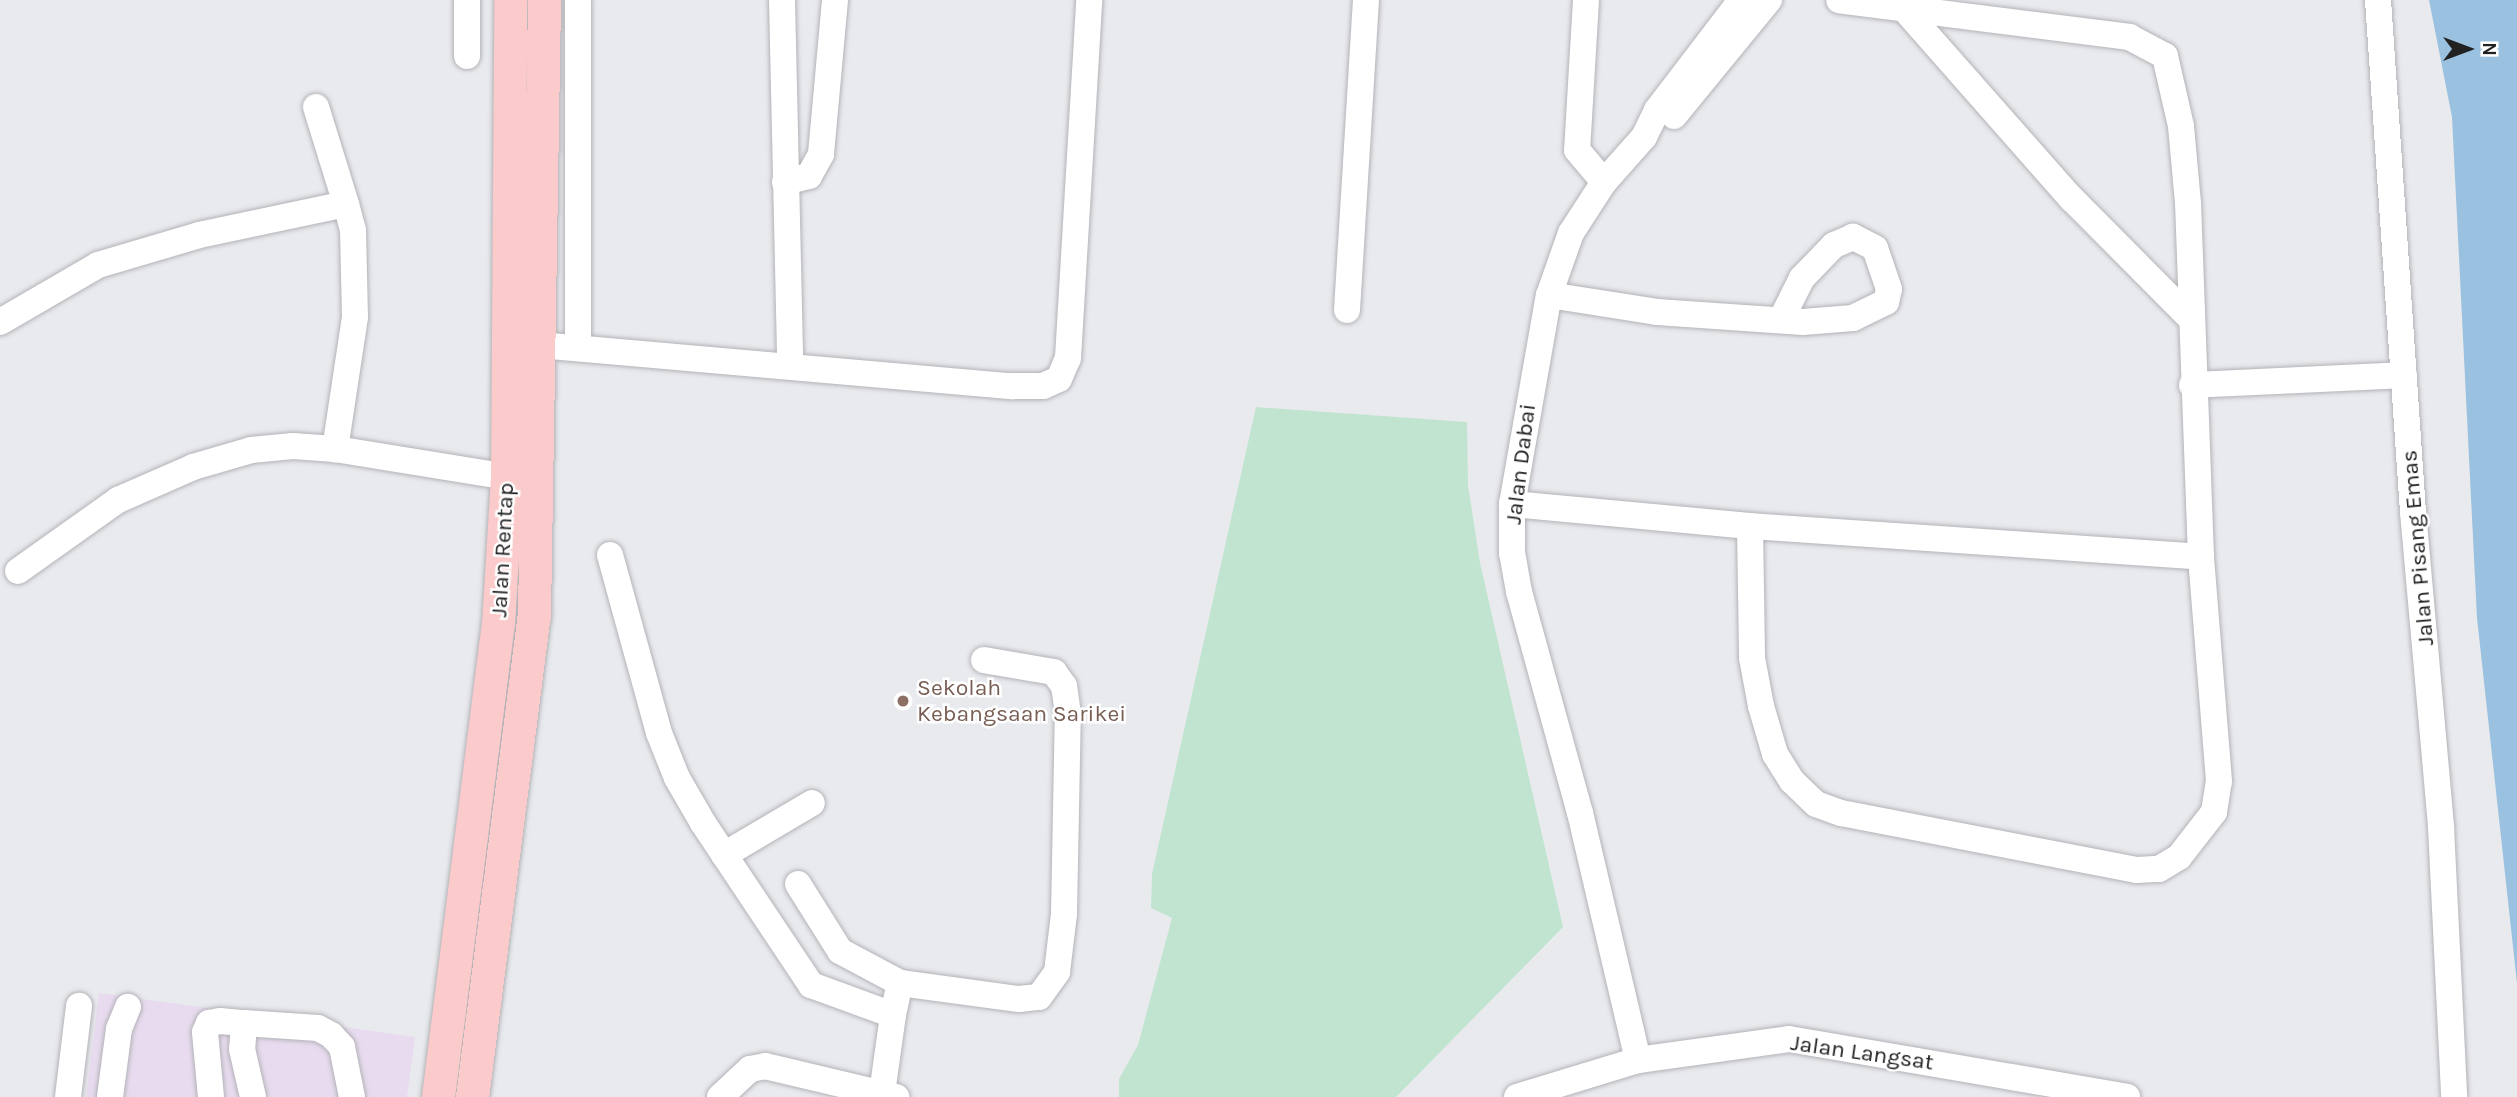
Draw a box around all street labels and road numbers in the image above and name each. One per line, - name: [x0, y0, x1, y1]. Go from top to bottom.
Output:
- street label: Jalan Dabai: [1500, 402, 1542, 526]
- street label: Jalan Pisang Emas: [2396, 449, 2440, 647]
- street label: Jalan Rentap: [486, 482, 520, 618]
- street label: Jalan Langsat: [1789, 1029, 1935, 1077]

